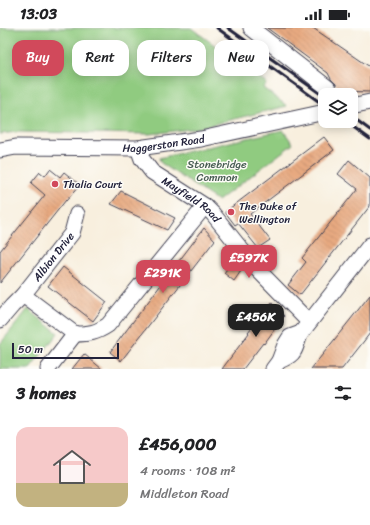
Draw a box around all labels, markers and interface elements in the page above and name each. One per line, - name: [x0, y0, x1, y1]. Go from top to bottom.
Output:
- text: 13:03: [20, 1, 57, 27]
- chip: Buy: [12, 40, 64, 76]
- chip: Rent: [72, 40, 129, 76]
- chip: Filters: [137, 40, 206, 76]
- chip: New: [214, 40, 269, 76]
- map controls: [318, 88, 358, 128]
- button: layers: [318, 88, 358, 128]
- street label: Haggerston Road: [122, 129, 207, 158]
- park label: Stonebridge Common: [187, 155, 247, 187]
- street label: Mayfield Road: [158, 171, 226, 227]
- place label: Thalia Court: [63, 175, 123, 194]
- marker: Thalia Court: [50, 179, 60, 189]
- place label: The Duke of Wellington: [239, 197, 297, 229]
- marker: The Duke of Wellington: [226, 207, 236, 217]
- street label: Albion Drive: [27, 227, 79, 286]
- pin: £597K: [221, 245, 277, 279]
- text: £597K: [230, 246, 268, 269]
- pin: £291K: [135, 260, 191, 294]
- text: £291K: [145, 261, 181, 284]
- pin: £456K: [228, 304, 284, 338]
- text: £456K: [237, 305, 275, 328]
- text: 50 m: [18, 340, 43, 359]
- scale bar: [12, 341, 119, 360]
- text: 3 homes: [16, 378, 76, 408]
- icon: filters: [332, 382, 354, 404]
- text: £456,000: [140, 429, 216, 459]
- icon: home: [48, 443, 96, 491]
- text: 4 rooms · 108 m²: [140, 459, 236, 482]
- text: Middleton Road: [140, 482, 229, 505]

